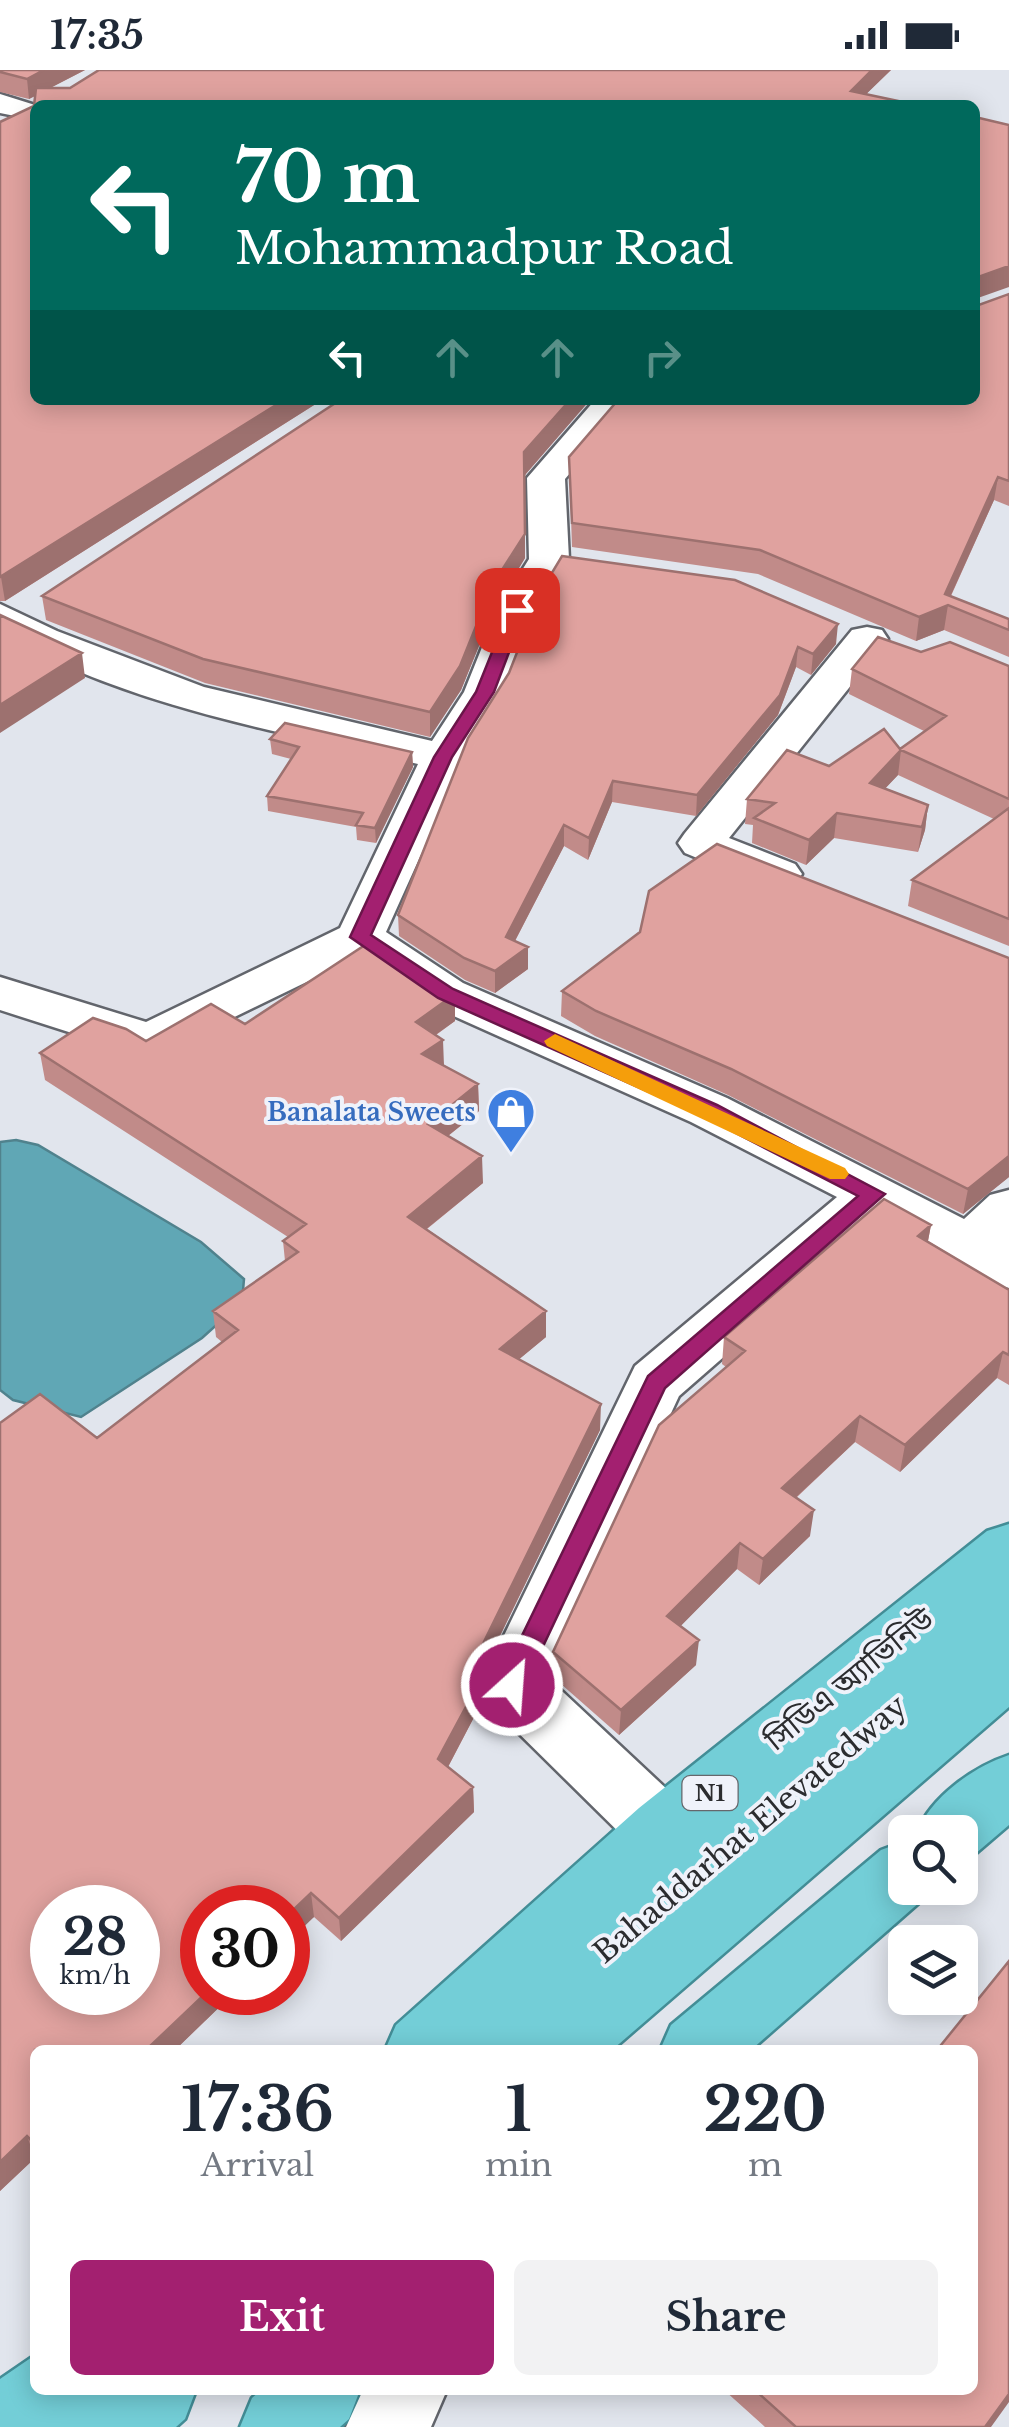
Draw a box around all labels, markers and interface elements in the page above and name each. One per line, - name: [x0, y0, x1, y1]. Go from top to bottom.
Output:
- text: 17:35: [50, 12, 144, 59]
- text: 70 m: [235, 134, 420, 221]
- icon: left: [70, 140, 200, 270]
- text: Mohammadpur Road: [235, 220, 734, 276]
- icon: left: [320, 330, 375, 385]
- icon: ahead: [425, 330, 480, 385]
- icon: ahead: [530, 330, 585, 385]
- icon: right: [635, 330, 690, 385]
- pin: [475, 568, 560, 653]
- icon: arrive: [490, 583, 545, 638]
- shop icon: Banalata Sweets: [485, 1086, 537, 1154]
- place label: Banalata Sweets: [267, 1097, 476, 1128]
- street label: সিডিএ অ্যাভিনিউ: [757, 1599, 941, 1759]
- position arrow: [460, 1633, 564, 1737]
- street label: Bahaddarhat Elevatedway: [586, 1687, 914, 1971]
- road number: N1: [682, 1776, 738, 1810]
- map controls: [888, 1815, 978, 2015]
- button: search: [888, 1815, 978, 1905]
- speed limit sign: 30: [180, 1885, 310, 2015]
- text: 28: [63, 1906, 127, 1969]
- button: layers: [888, 1925, 978, 2015]
- text: km/h: [60, 1960, 130, 1991]
- text: 17:36: [181, 2073, 334, 2147]
- text: 1: [506, 2073, 532, 2147]
- text: 220: [703, 2073, 827, 2147]
- text: Arrival: [201, 2145, 314, 2185]
- text: min: [485, 2145, 552, 2185]
- text: m: [748, 2145, 782, 2185]
- button: Exit: [70, 2260, 494, 2375]
- button: Share: [514, 2260, 938, 2375]

